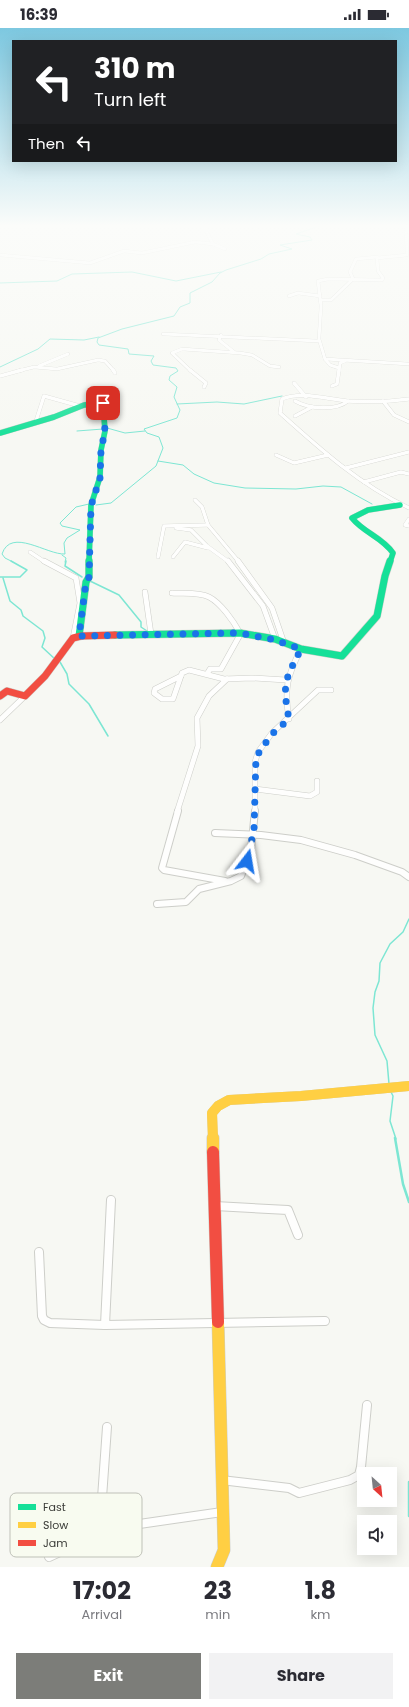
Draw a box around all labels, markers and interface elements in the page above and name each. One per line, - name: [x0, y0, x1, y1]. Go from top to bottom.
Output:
- text: 16:39: [20, 4, 58, 25]
- text: 310 m: [94, 49, 175, 88]
- icon: left: [28, 56, 80, 108]
- text: Turn left: [94, 87, 166, 112]
- icon: left: [73, 132, 95, 154]
- text: Then: [28, 133, 65, 154]
- pin: [86, 386, 120, 420]
- icon: arrive: [92, 392, 114, 414]
- position arrow: [226, 840, 268, 882]
- north arrow: [357, 1467, 397, 1507]
- map controls: [357, 1467, 397, 1555]
- legend: [10, 1493, 142, 1557]
- text: Fast: [43, 1499, 66, 1515]
- button: sound: [357, 1515, 397, 1555]
- text: Slow: [43, 1517, 68, 1533]
- text: Jam: [43, 1535, 68, 1551]
- text: 17:02: [73, 1574, 131, 1607]
- text: 23: [204, 1574, 232, 1607]
- text: 1.8: [305, 1574, 336, 1607]
- text: Arrival: [81, 1605, 122, 1624]
- text: min: [205, 1605, 230, 1624]
- text: km: [310, 1605, 330, 1624]
- button: Exit: [16, 1653, 201, 1699]
- button: Share: [209, 1653, 393, 1699]

